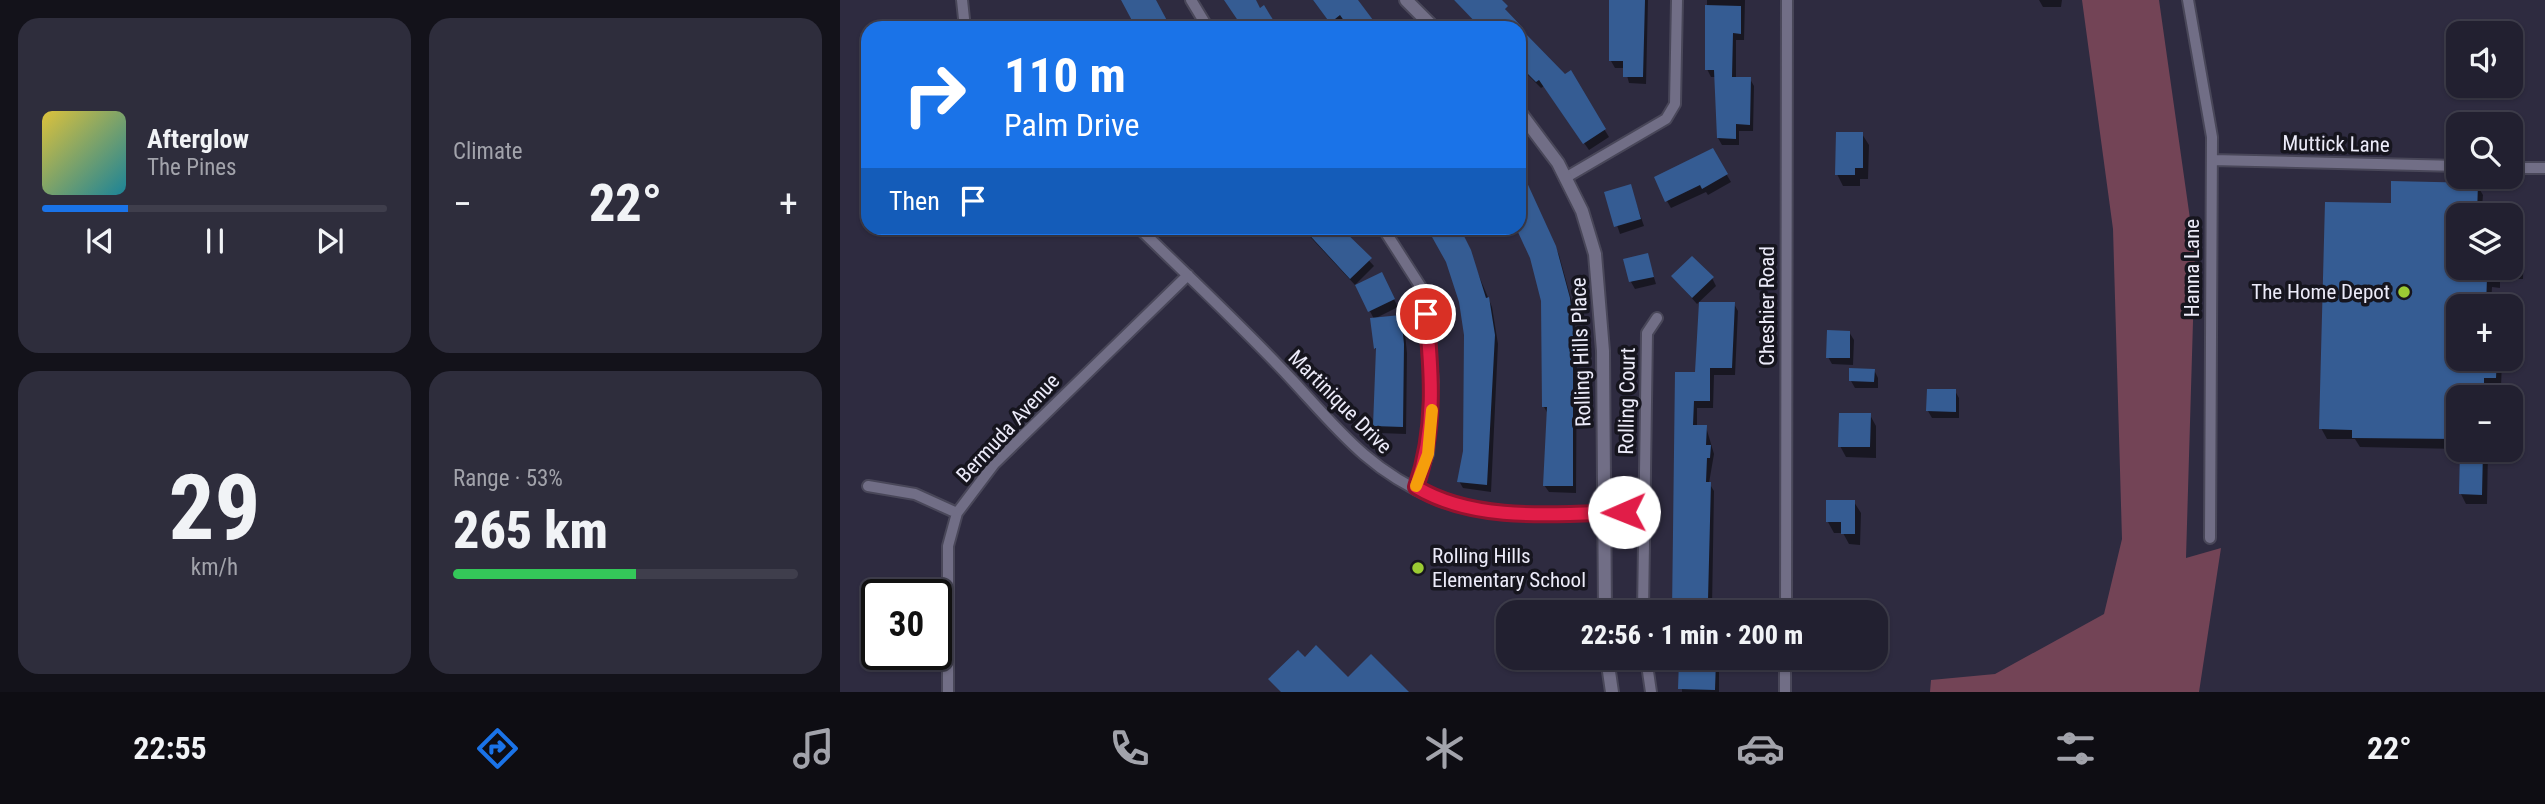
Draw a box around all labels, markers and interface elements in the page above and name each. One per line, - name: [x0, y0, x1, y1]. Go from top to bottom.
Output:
- map controls: [2446, 21, 2523, 462]
- button: sound: [2446, 21, 2523, 98]
- text: 110 m: [1004, 47, 1126, 104]
- icon: right: [889, 49, 980, 140]
- text: Palm Drive: [1004, 106, 1140, 144]
- button: search: [2446, 112, 2523, 189]
- text: Afterglow: [147, 124, 249, 154]
- street label: Muttick Lane: [2282, 131, 2390, 157]
- text: Climate: [453, 138, 523, 165]
- text: The Pines: [147, 154, 237, 181]
- text: 22°: [589, 173, 662, 234]
- text: −: [453, 182, 472, 226]
- text: +: [779, 182, 798, 226]
- icon: arrive: [954, 182, 992, 220]
- text: Then: [889, 186, 940, 216]
- button: layers: [2446, 203, 2523, 280]
- street label: Hanna Lane: [2180, 219, 2204, 317]
- icon: previous: [81, 222, 119, 260]
- icon: pause: [196, 222, 234, 260]
- icon: next: [311, 222, 349, 260]
- street label: Cheshier Road: [1755, 246, 1779, 366]
- street label: Rolling Hills Place: [1566, 277, 1596, 427]
- place label: The Home Depot: [2251, 280, 2390, 304]
- pin: [1396, 284, 1456, 344]
- marker: The Home Depot: [2396, 284, 2412, 300]
- button: +: [2446, 294, 2523, 371]
- icon: arrive: [1407, 295, 1445, 333]
- street label: Martinique Drive: [1283, 345, 1397, 459]
- street label: Rolling Court: [1614, 347, 1640, 455]
- street label: Bermuda Avenue: [952, 369, 1064, 487]
- button: −: [2446, 385, 2523, 462]
- text: 29: [169, 455, 260, 561]
- text: Range · 53%: [453, 465, 563, 492]
- position arrow: [1587, 475, 1661, 549]
- text: 265 km: [453, 500, 608, 561]
- place label: Rolling Hills Elementary School: [1432, 544, 1586, 592]
- text: km/h: [191, 554, 238, 581]
- marker: Rolling Hills Elementary School: [1410, 560, 1426, 576]
- speed limit sign: 30: [861, 579, 952, 670]
- text: 22:56 · 1 min · 200 m: [1581, 620, 1803, 650]
- icon: directions: [473, 724, 522, 773]
- icon: music: [789, 724, 838, 773]
- icon: phone: [1105, 724, 1154, 773]
- icon: climate: [1420, 724, 1469, 773]
- icon: car: [1736, 724, 1785, 773]
- icon: filters: [2051, 724, 2100, 773]
- text: 22:55: [133, 729, 207, 767]
- text: 22°: [2367, 729, 2412, 767]

